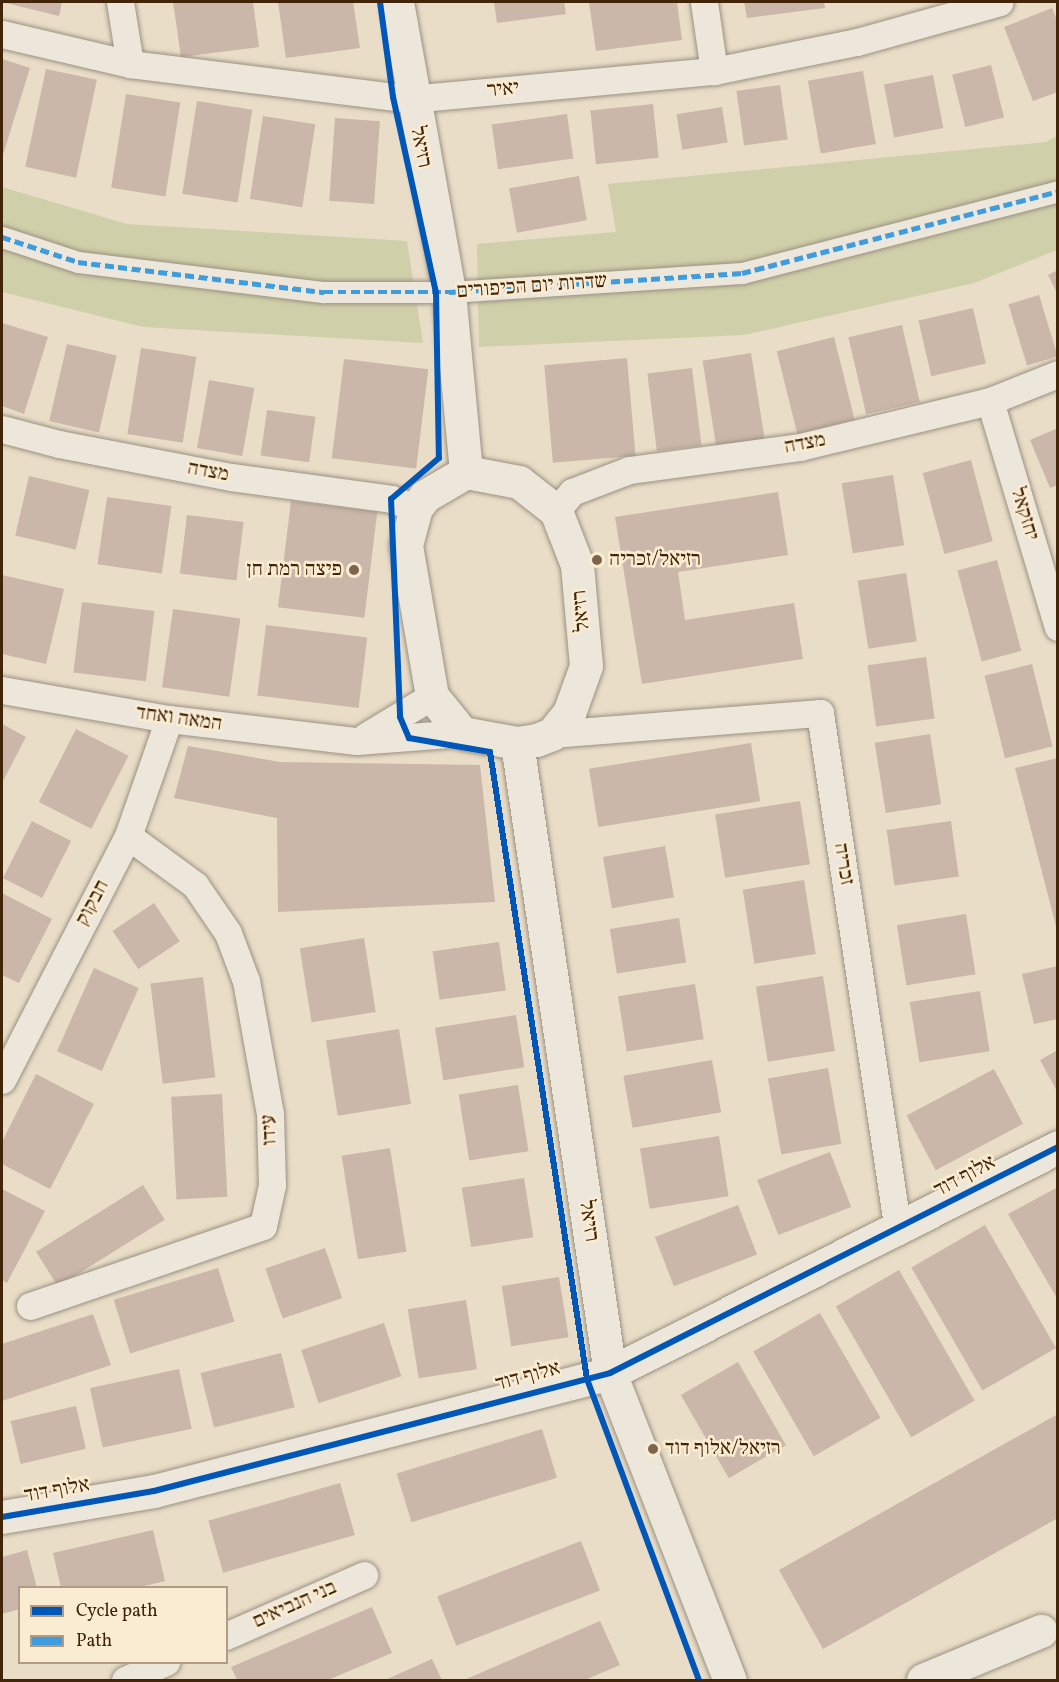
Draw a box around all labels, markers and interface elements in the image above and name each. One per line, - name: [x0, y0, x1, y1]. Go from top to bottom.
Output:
- street label: יאיר: [486, 76, 520, 104]
- street label: רזיאל: [404, 124, 436, 170]
- street label: שדרות יום הכיפורים: [456, 269, 608, 305]
- street label: מצדה: [782, 428, 828, 460]
- street label: מצדה: [185, 456, 231, 488]
- street label: יחזקאל: [1004, 484, 1044, 544]
- place label: רזיאל/זכריה: [609, 547, 701, 573]
- marker: רזיאל/זכריה: [590, 553, 604, 567]
- place label: פיצה רמת חן: [247, 557, 342, 583]
- marker: פיצה רמת חן: [347, 563, 361, 577]
- street label: רזיאל: [568, 589, 596, 633]
- street label: המאה ואחד: [134, 700, 224, 738]
- street label: זכריה: [827, 841, 859, 887]
- street label: חבקוק: [71, 876, 115, 930]
- street label: עידו: [257, 1114, 283, 1146]
- street label: אלוף דוד: [930, 1150, 1000, 1204]
- street label: רזיאל: [573, 1198, 603, 1244]
- street label: אלוף דוד: [493, 1356, 563, 1398]
- place label: רזיאל/אלוף דוד: [665, 1436, 781, 1462]
- marker: רזיאל/אלוף דוד: [646, 1442, 660, 1456]
- street label: אלוף דוד: [22, 1473, 92, 1509]
- street label: בני הנביאים: [249, 1575, 341, 1635]
- legend: [18, 1586, 228, 1664]
- text: Cycle path: [76, 1599, 158, 1624]
- text: Path: [76, 1629, 112, 1654]

